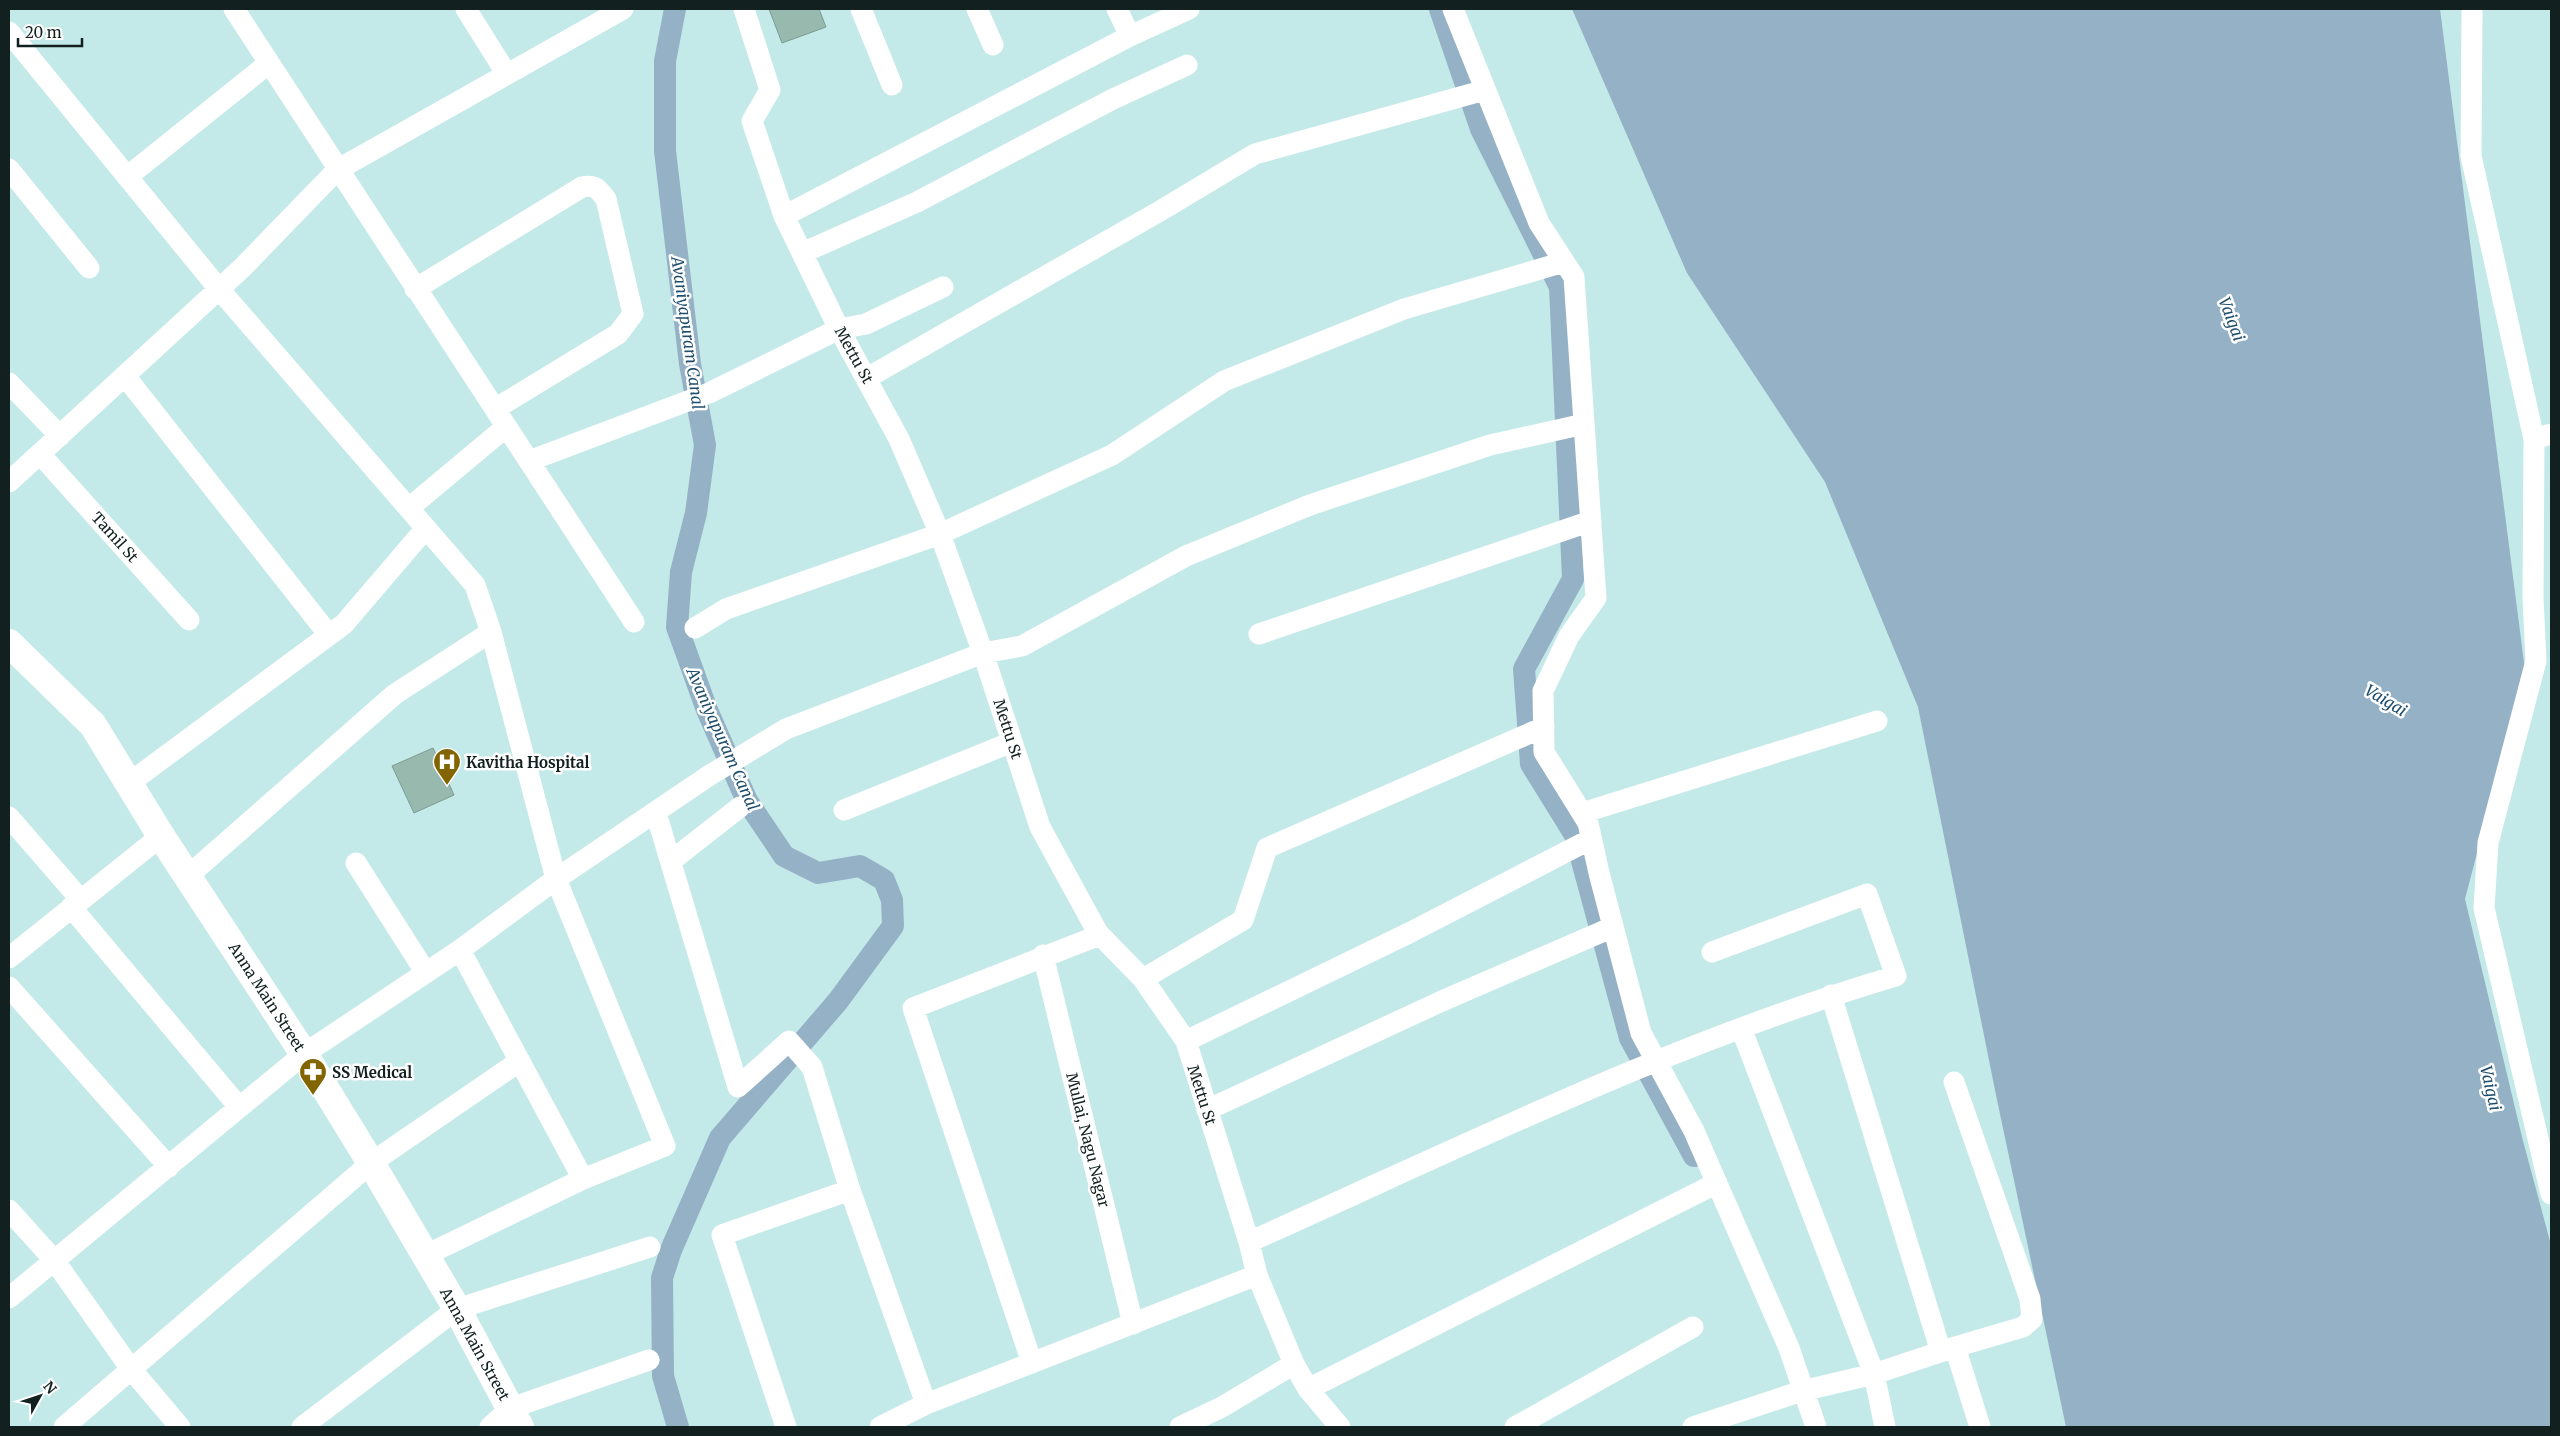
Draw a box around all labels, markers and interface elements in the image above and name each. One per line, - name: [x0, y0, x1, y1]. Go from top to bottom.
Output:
- scale bar: [18, 15, 81, 47]
- text: 20 m: [25, 23, 62, 42]
- water label: Avaniyapuram Canal: [667, 253, 709, 411]
- water label: Vaigai: [2215, 294, 2250, 344]
- street label: Mettu St: [831, 323, 877, 387]
- street label: Tamil St: [88, 508, 142, 566]
- water label: Avaniyapuram Canal: [682, 663, 764, 814]
- water label: Vaigai: [2361, 680, 2411, 720]
- street label: Mettu St: [989, 697, 1027, 762]
- hospital icon: Kavitha Hospital: [432, 747, 462, 786]
- place label: Kavitha Hospital: [466, 753, 589, 772]
- street label: Anna Main Street: [224, 938, 309, 1055]
- pharmacy icon: SS Medical: [298, 1057, 328, 1096]
- place label: SS Medical: [332, 1063, 412, 1082]
- street label: Mettu St: [1183, 1063, 1221, 1128]
- water label: Vaigai: [2476, 1064, 2506, 1113]
- street label: Mullai, Nagu Nagar: [1062, 1071, 1114, 1210]
- street label: Anna Main Street: [436, 1283, 514, 1404]
- north arrow: [15, 1371, 65, 1421]
- text: N: [40, 1378, 60, 1398]

